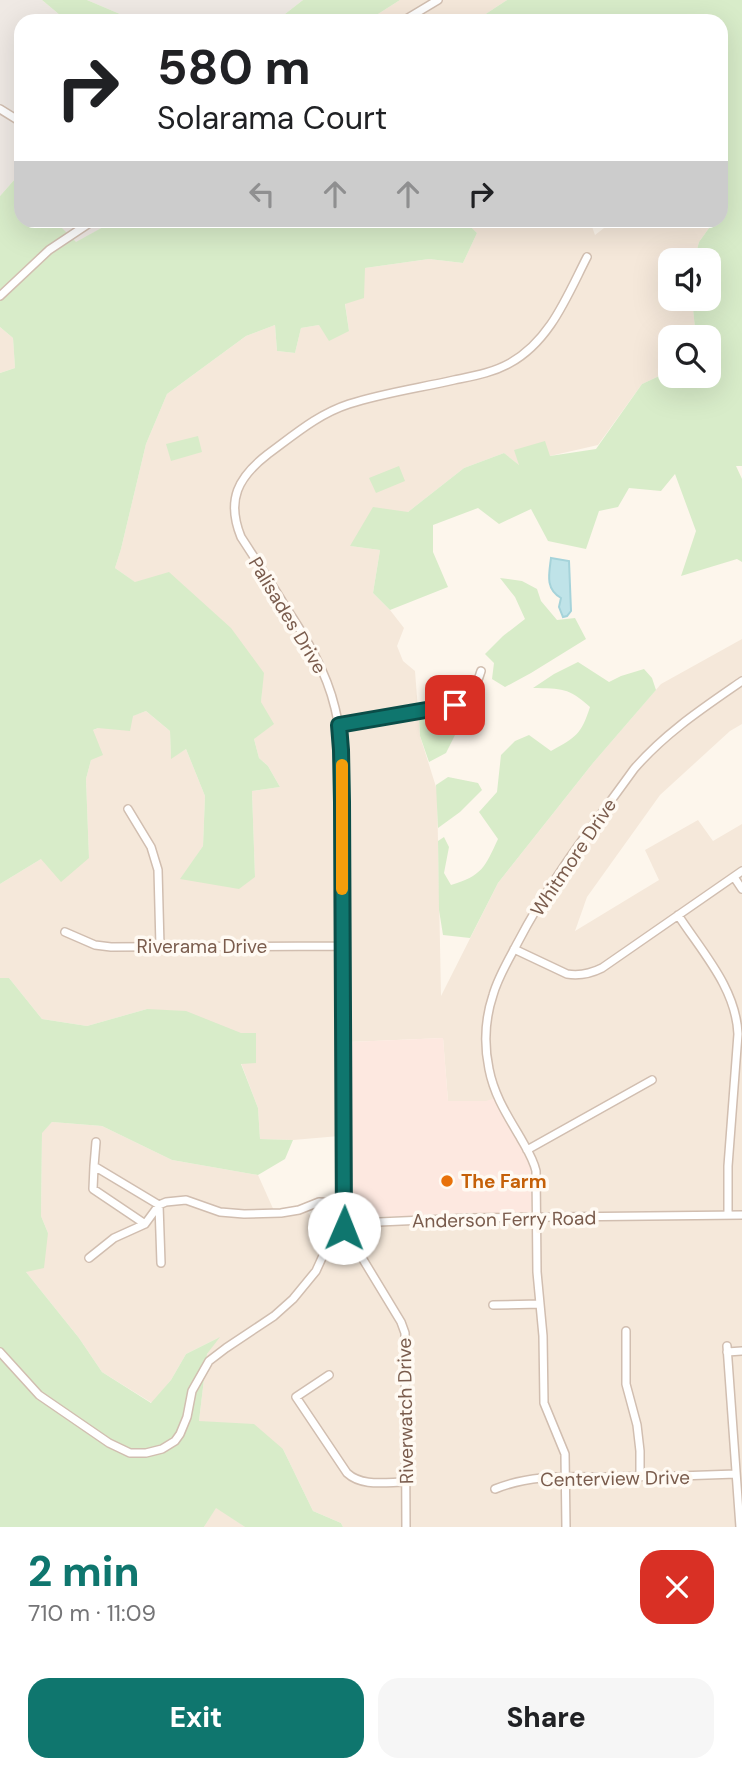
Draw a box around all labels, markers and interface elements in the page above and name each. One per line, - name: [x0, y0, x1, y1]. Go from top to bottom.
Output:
- text: 580 m: [157, 35, 311, 99]
- icon: right: [42, 42, 133, 133]
- text: Solarama Court: [157, 97, 387, 139]
- icon: left: [243, 175, 281, 213]
- icon: ahead: [316, 175, 354, 213]
- icon: ahead: [389, 175, 427, 213]
- icon: right: [462, 175, 500, 213]
- map controls: [658, 248, 721, 388]
- button: sound: [658, 248, 721, 311]
- button: search: [658, 325, 721, 388]
- street label: Palisades Drive: [243, 552, 332, 678]
- pin: [425, 675, 485, 735]
- icon: arrive: [436, 686, 474, 724]
- street label: Whitmore Drive: [525, 793, 622, 921]
- street label: Riverama Drive: [137, 934, 267, 959]
- place label: The Farm: [461, 1169, 547, 1194]
- marker: The Farm: [439, 1173, 455, 1189]
- position arrow: [307, 1191, 381, 1265]
- street label: Anderson Ferry Road: [412, 1205, 596, 1234]
- street label: Riverwatch Drive: [392, 1338, 419, 1484]
- street label: Centerview Drive: [540, 1465, 690, 1492]
- text: 2 min: [28, 1544, 139, 1599]
- button: close: [640, 1550, 714, 1624]
- text: 710 m · 11:09: [28, 1598, 156, 1628]
- button: Exit: [28, 1678, 364, 1758]
- button: Share: [378, 1678, 714, 1758]

